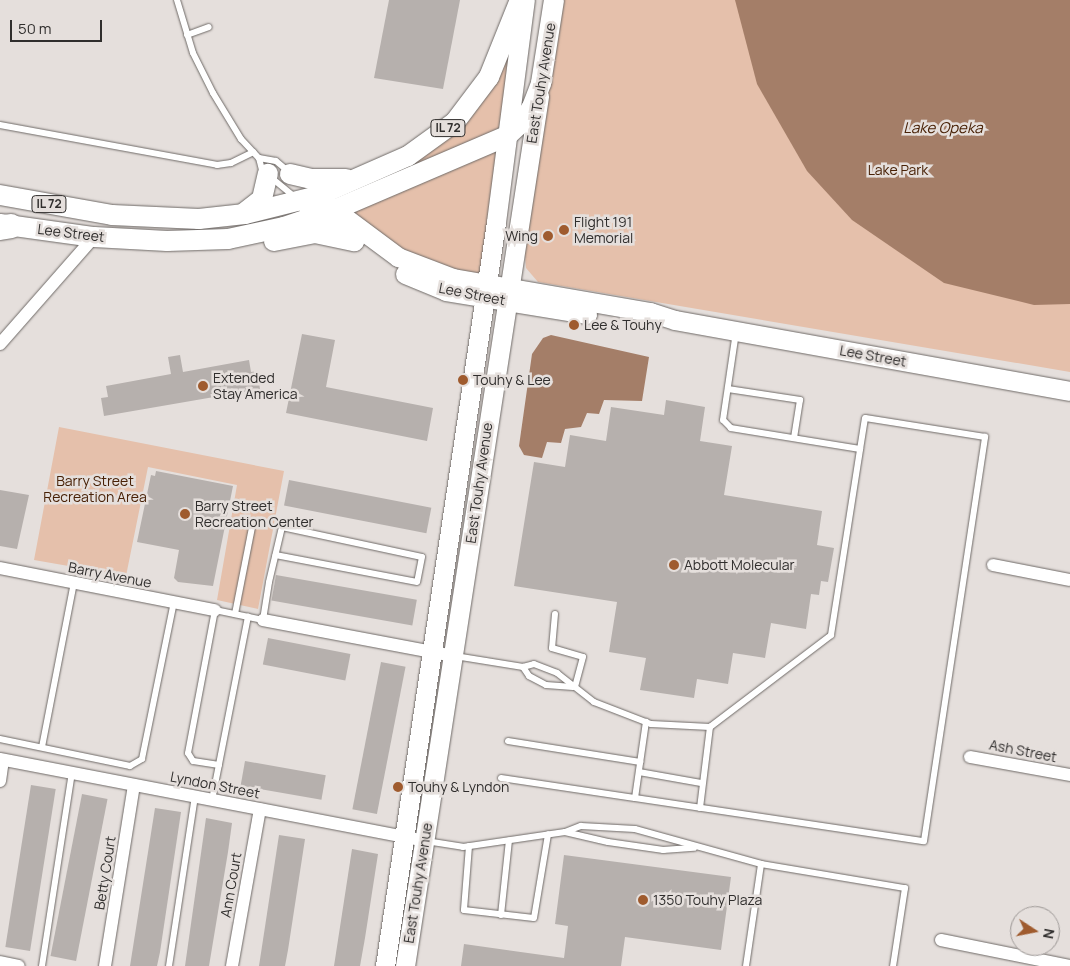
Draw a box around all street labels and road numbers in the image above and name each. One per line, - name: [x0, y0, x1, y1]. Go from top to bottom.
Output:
- street label: East Touhy Avenue: [523, 22, 559, 144]
- road number: IL 72: [429, 119, 467, 138]
- road number: IL 72: [30, 194, 68, 213]
- street label: Lee Street: [37, 221, 105, 245]
- street label: Lee Street: [437, 279, 507, 309]
- street label: Lee Street: [838, 342, 908, 370]
- street label: East Touhy Avenue: [462, 422, 496, 544]
- street label: Barry Avenue: [67, 559, 153, 591]
- street label: Ash Street: [988, 736, 1058, 766]
- street label: Lyndon Street: [169, 768, 261, 802]
- street label: East Touhy Avenue: [400, 822, 436, 944]
- street label: Betty Court: [91, 835, 119, 911]
- street label: Ann Court: [217, 851, 245, 919]

